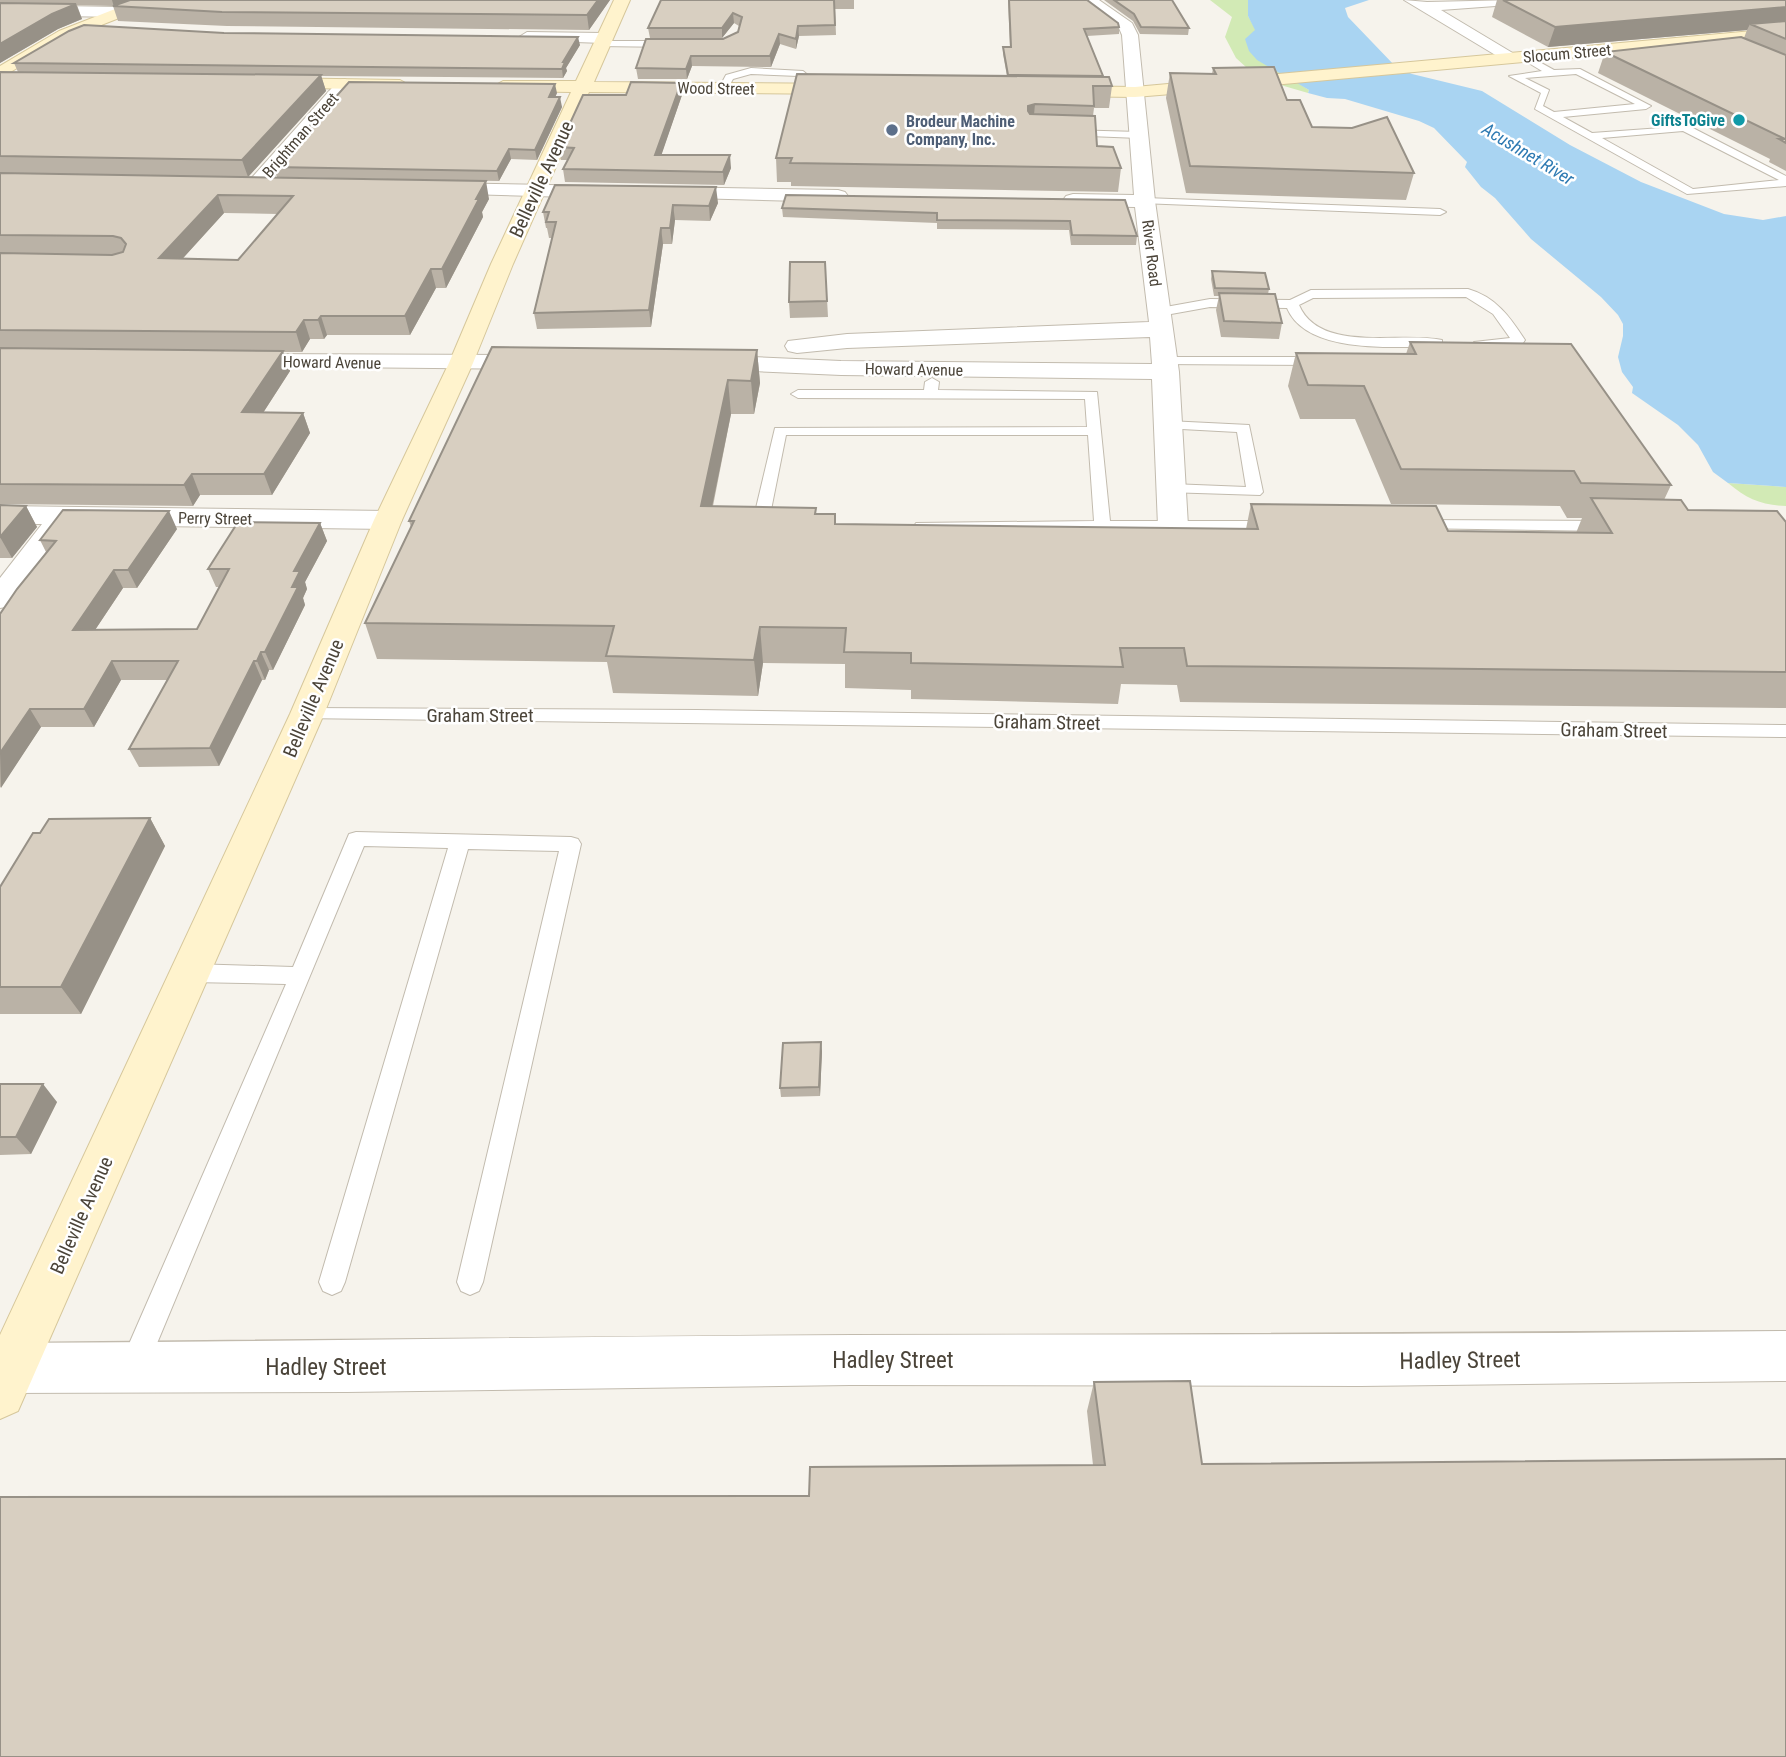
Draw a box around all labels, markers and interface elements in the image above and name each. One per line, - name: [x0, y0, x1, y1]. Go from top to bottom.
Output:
- street label: Slocum Street: [1522, 40, 1612, 67]
- street label: Wood Street: [677, 78, 755, 99]
- street label: Brightman Street: [258, 89, 343, 182]
- place label: GiftsToGive: [1651, 111, 1725, 130]
- place label: Brodeur Machine Company, Inc.: [906, 112, 1015, 149]
- marker: GiftsToGive: [1731, 112, 1747, 128]
- street label: Belleville Avenue: [504, 117, 579, 241]
- water label: Acushnet River: [1478, 118, 1578, 189]
- marker: Brodeur Machine Company, Inc.: [884, 122, 900, 138]
- street label: River Road: [1138, 219, 1165, 288]
- street label: Howard Avenue: [283, 352, 381, 373]
- street label: Howard Avenue: [865, 359, 963, 380]
- street label: Perry Street: [178, 508, 252, 529]
- street label: Belleville Avenue: [278, 636, 349, 761]
- street label: Graham Street: [426, 704, 534, 727]
- street label: Graham Street: [993, 710, 1101, 735]
- street label: Graham Street: [1560, 718, 1668, 743]
- street label: Belleville Avenue: [45, 1153, 118, 1277]
- street label: Hadley Street: [1399, 1346, 1521, 1375]
- street label: Hadley Street: [832, 1347, 954, 1374]
- street label: Hadley Street: [265, 1354, 387, 1381]

